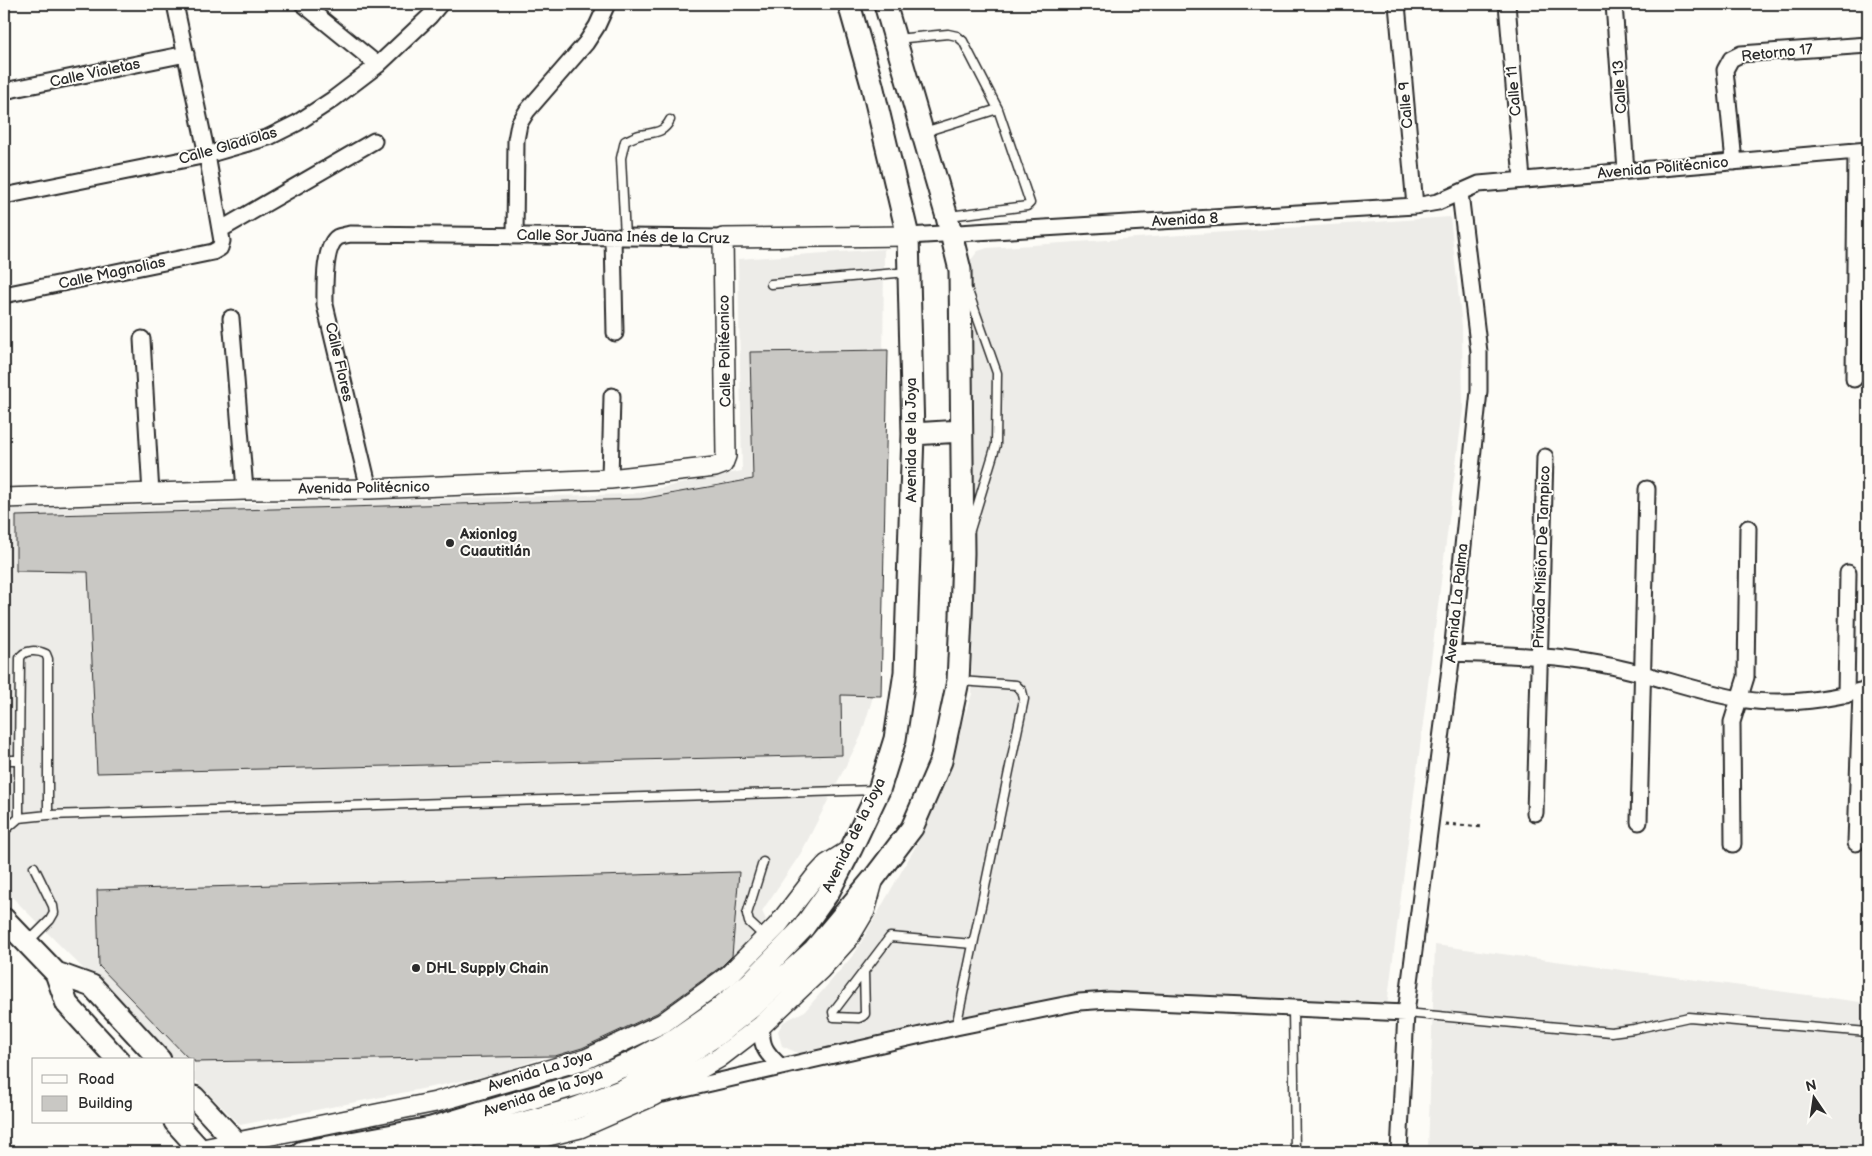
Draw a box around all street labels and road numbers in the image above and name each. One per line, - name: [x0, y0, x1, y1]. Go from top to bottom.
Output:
- street label: Retorno 17: [1740, 40, 1814, 66]
- street label: Calle Violetas: [48, 54, 142, 92]
- street label: Calle 13: [1609, 60, 1631, 114]
- street label: Calle 11: [1502, 65, 1526, 117]
- street label: Calle 9: [1394, 81, 1418, 129]
- street label: Calle Gladiolas: [177, 123, 280, 169]
- street label: Avenida Politécnico: [1597, 153, 1729, 183]
- street label: Avenida 8: [1151, 209, 1219, 231]
- street label: Calle Sor Juana Inés de la Cruz: [516, 226, 730, 248]
- street label: Calle Magnolias: [57, 252, 168, 294]
- street label: Calle Politécnico: [715, 295, 735, 407]
- street label: Calle Flores: [321, 320, 357, 404]
- street label: Avenida de la Joya: [902, 377, 921, 503]
- street label: Privada Misión De Tampico: [1529, 465, 1555, 649]
- street label: Avenida Politécnico: [298, 477, 430, 499]
- street label: Avenida La Palma: [1441, 542, 1473, 664]
- street label: Avenida de la Joya: [818, 775, 890, 895]
- street label: Avenida La Joya: [485, 1046, 595, 1096]
- street label: Avenida de la Joya: [481, 1065, 605, 1121]

